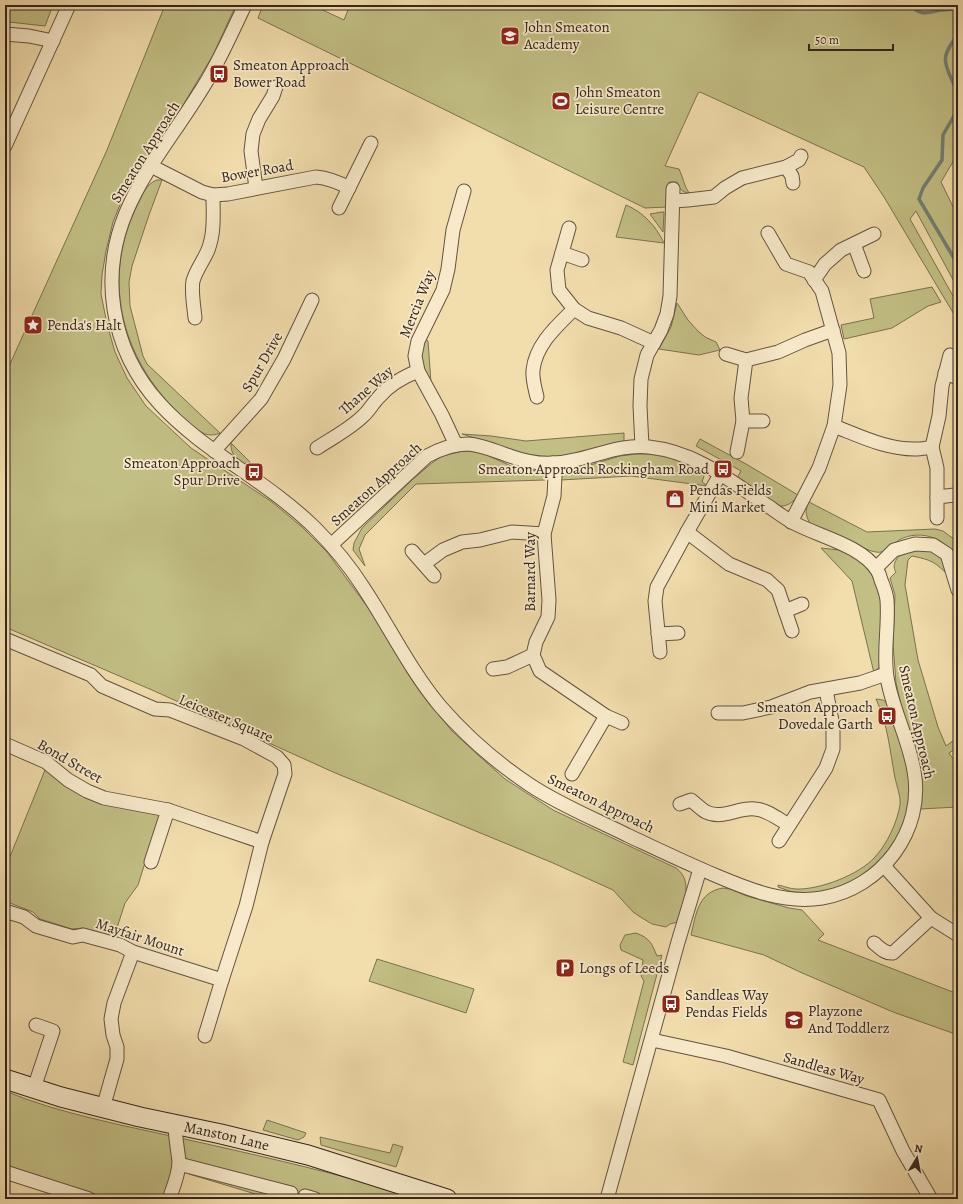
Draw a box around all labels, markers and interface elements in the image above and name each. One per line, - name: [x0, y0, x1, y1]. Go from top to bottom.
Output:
- place label: John Smeaton Academy: [523, 17, 610, 54]
- school or university icon: John Smeaton Academy: [499, 25, 521, 47]
- scale bar: [809, 26, 893, 52]
- text: 50 m: [815, 32, 839, 48]
- place label: Smeaton Approach Bower Road: [233, 55, 349, 92]
- bus stop icon: Smeaton Approach Bower Road: [208, 63, 230, 85]
- place label: John Smeaton Leisure Centre: [575, 82, 665, 119]
- sports icon: John Smeaton Leisure Centre: [550, 90, 572, 112]
- street label: Smeaton Approach: [106, 97, 184, 207]
- street label: Bower Road: [219, 155, 296, 187]
- street label: Mercia Way: [394, 267, 440, 341]
- place icon: Penda's Halt: [22, 314, 44, 336]
- place label: Penda's Halt: [47, 315, 122, 335]
- street label: Spur Drive: [237, 328, 287, 396]
- street label: Thane Way: [335, 361, 398, 419]
- street label: Smeaton Approach: [326, 438, 426, 530]
- place label: Smeaton Approach Spur Drive: [124, 453, 240, 490]
- bus stop icon: Smeaton Approach Rockingham Road: [712, 458, 734, 480]
- place label: Smeaton Approach Rockingham Road: [478, 459, 710, 479]
- bus stop icon: Smeaton Approach Spur Drive: [243, 461, 265, 483]
- place label: Pendas Fields Mini Market: [689, 480, 772, 517]
- shop icon: Pendas Fields Mini Market: [664, 488, 686, 510]
- street label: Barnard Way: [520, 532, 540, 612]
- street label: Smeaton Approach: [894, 663, 940, 781]
- street label: Leicester Square: [176, 689, 276, 747]
- place label: Smeaton Approach Dovedale Garth: [757, 697, 873, 734]
- bus stop icon: Smeaton Approach Dovedale Garth: [876, 705, 898, 727]
- street label: Bond Street: [34, 734, 106, 788]
- street label: Smeaton Approach: [544, 769, 658, 837]
- street label: Mayfair Mount: [93, 913, 187, 961]
- parking icon: Longs of Leeds: [554, 957, 576, 979]
- place label: Longs of Leeds: [579, 958, 669, 978]
- place label: Sandleas Way Pendas Fields: [685, 985, 769, 1022]
- bus stop icon: Sandleas Way Pendas Fields: [660, 993, 682, 1015]
- place label: Playzone And Toddlerz: [807, 1001, 890, 1038]
- school or university icon: Playzone And Toddlerz: [783, 1009, 805, 1031]
- street label: Sandleas Way: [781, 1047, 867, 1089]
- street label: Manston Lane: [182, 1116, 272, 1155]
- north arrow: [897, 1138, 937, 1178]
- text: N: [913, 1141, 924, 1157]

